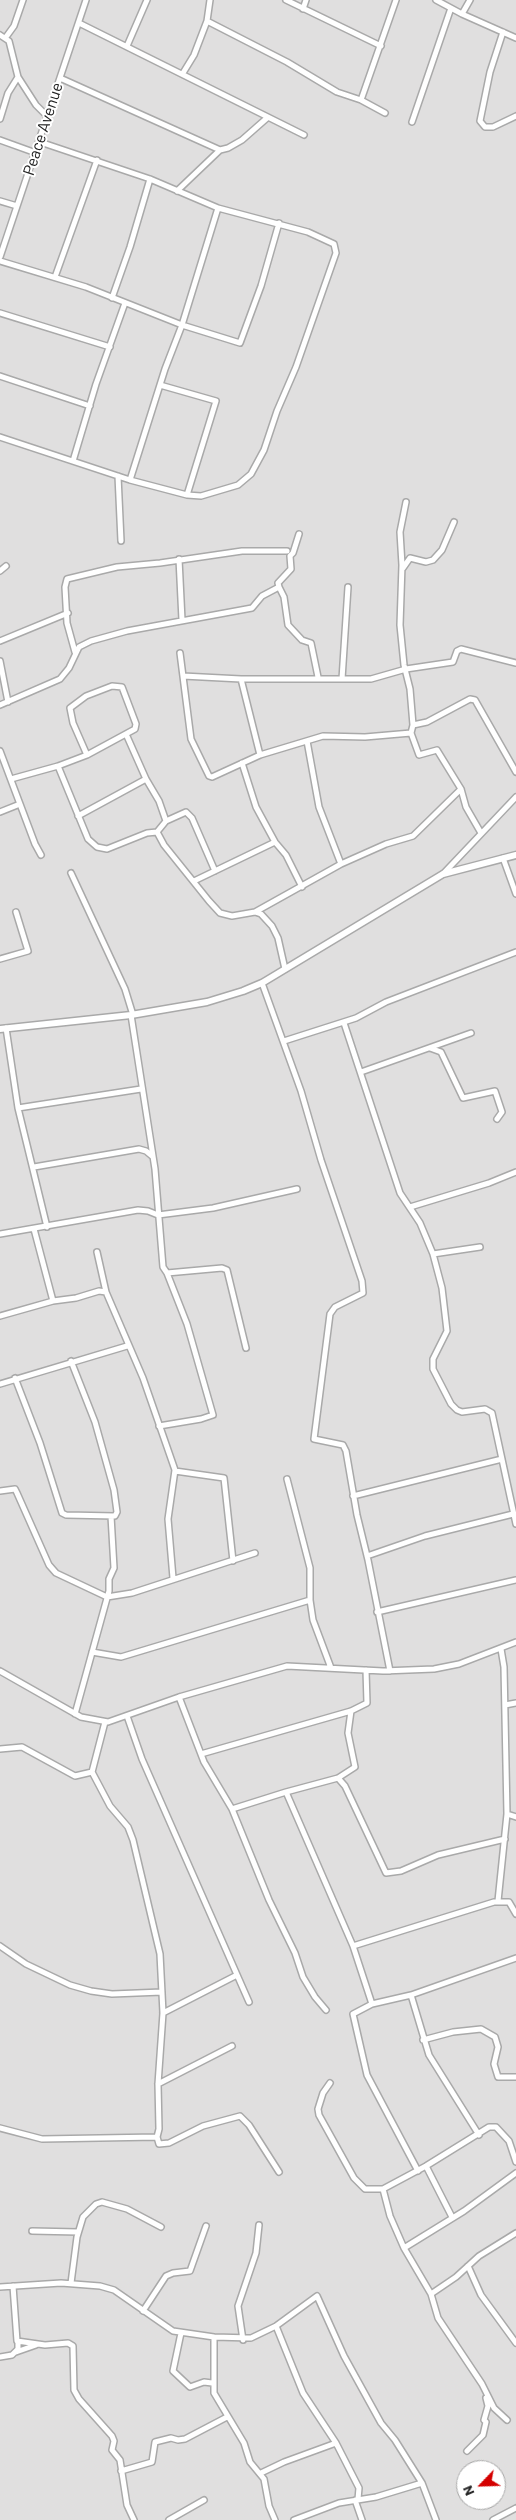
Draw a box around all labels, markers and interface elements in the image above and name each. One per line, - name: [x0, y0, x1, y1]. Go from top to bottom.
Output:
- street label: Peace Avenue: [19, 80, 67, 178]
- north arrow: [456, 2460, 506, 2510]
- text: N: [458, 2483, 477, 2499]

